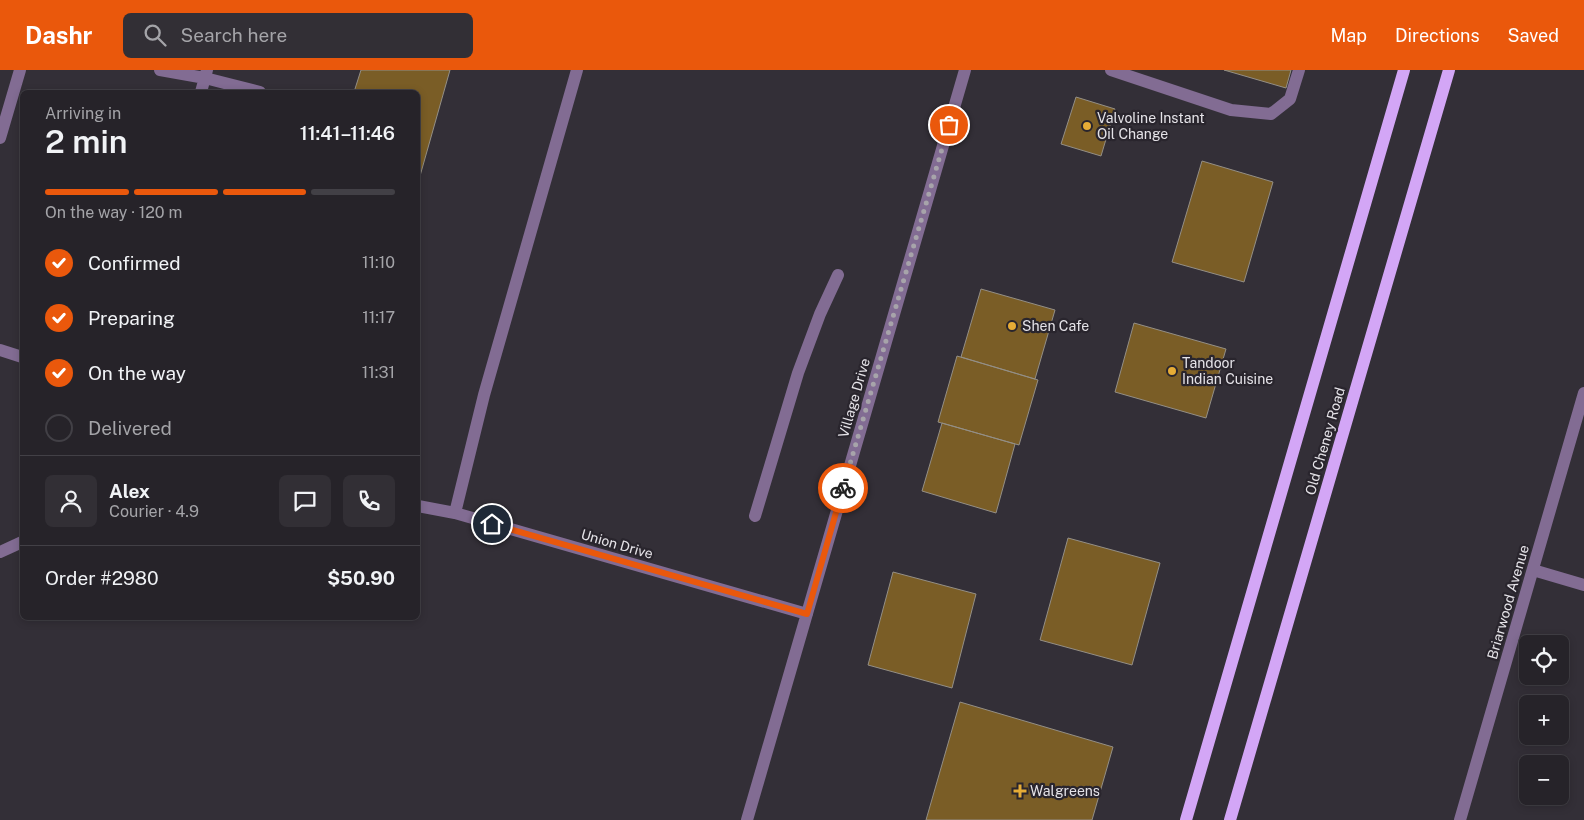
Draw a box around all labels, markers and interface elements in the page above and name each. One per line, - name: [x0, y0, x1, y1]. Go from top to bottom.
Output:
- search box: [123, 13, 473, 58]
- text: Dashr: [25, 21, 93, 49]
- icon: search: [141, 21, 169, 49]
- text: Search here: [181, 24, 287, 46]
- text: Map: [1330, 25, 1367, 46]
- text: Directions: [1395, 25, 1480, 46]
- text: Saved: [1508, 25, 1559, 46]
- text: Arriving in: [45, 104, 121, 123]
- pin: [928, 104, 970, 146]
- place label: Valvoline Instant Oil Change: [1097, 110, 1205, 142]
- icon: bag: [935, 111, 963, 139]
- marker: Valvoline Instant Oil Change: [1081, 120, 1093, 132]
- text: 11:41–11:46: [300, 122, 395, 144]
- text: 2 min: [45, 123, 128, 160]
- text: On the way · 120 m: [45, 203, 182, 222]
- icon: check: [45, 249, 73, 277]
- text: Confirmed: [88, 252, 181, 274]
- text: 11:10: [362, 253, 395, 272]
- icon: check: [45, 304, 73, 332]
- text: Preparing: [88, 307, 175, 329]
- text: 11:17: [362, 308, 395, 327]
- place label: Shen Cafe: [1022, 318, 1089, 334]
- marker: Shen Cafe: [1006, 320, 1018, 332]
- place label: Tandoor Indian Cuisine: [1182, 355, 1273, 387]
- street label: Village Drive: [835, 356, 873, 440]
- icon: check: [45, 359, 73, 387]
- text: On the way: [88, 362, 186, 384]
- text: 11:31: [362, 363, 395, 382]
- marker: Tandoor Indian Cuisine: [1166, 365, 1178, 377]
- street label: Old Cheney Road: [1302, 385, 1348, 497]
- text: Delivered: [88, 417, 172, 439]
- courier: [818, 463, 868, 513]
- icon: bike: [829, 474, 857, 502]
- button: person: [45, 475, 97, 527]
- button: chat: [279, 475, 331, 527]
- button: phone: [343, 475, 395, 527]
- text: Alex: [109, 480, 150, 502]
- text: Courier · 4.9: [109, 502, 199, 521]
- pin: [471, 503, 513, 545]
- icon: home: [478, 510, 506, 538]
- street label: Union Drive: [579, 526, 655, 562]
- street label: Briarwood Avenue: [1484, 543, 1532, 661]
- text: Order #2980: [45, 567, 159, 589]
- text: $50.90: [327, 567, 395, 589]
- map controls: [1519, 635, 1569, 805]
- button: locate: [1519, 635, 1569, 685]
- button: +: [1519, 695, 1569, 745]
- button: −: [1519, 755, 1569, 805]
- place label: Walgreens: [1030, 783, 1100, 799]
- marker: Walgreens: [1014, 785, 1026, 797]

